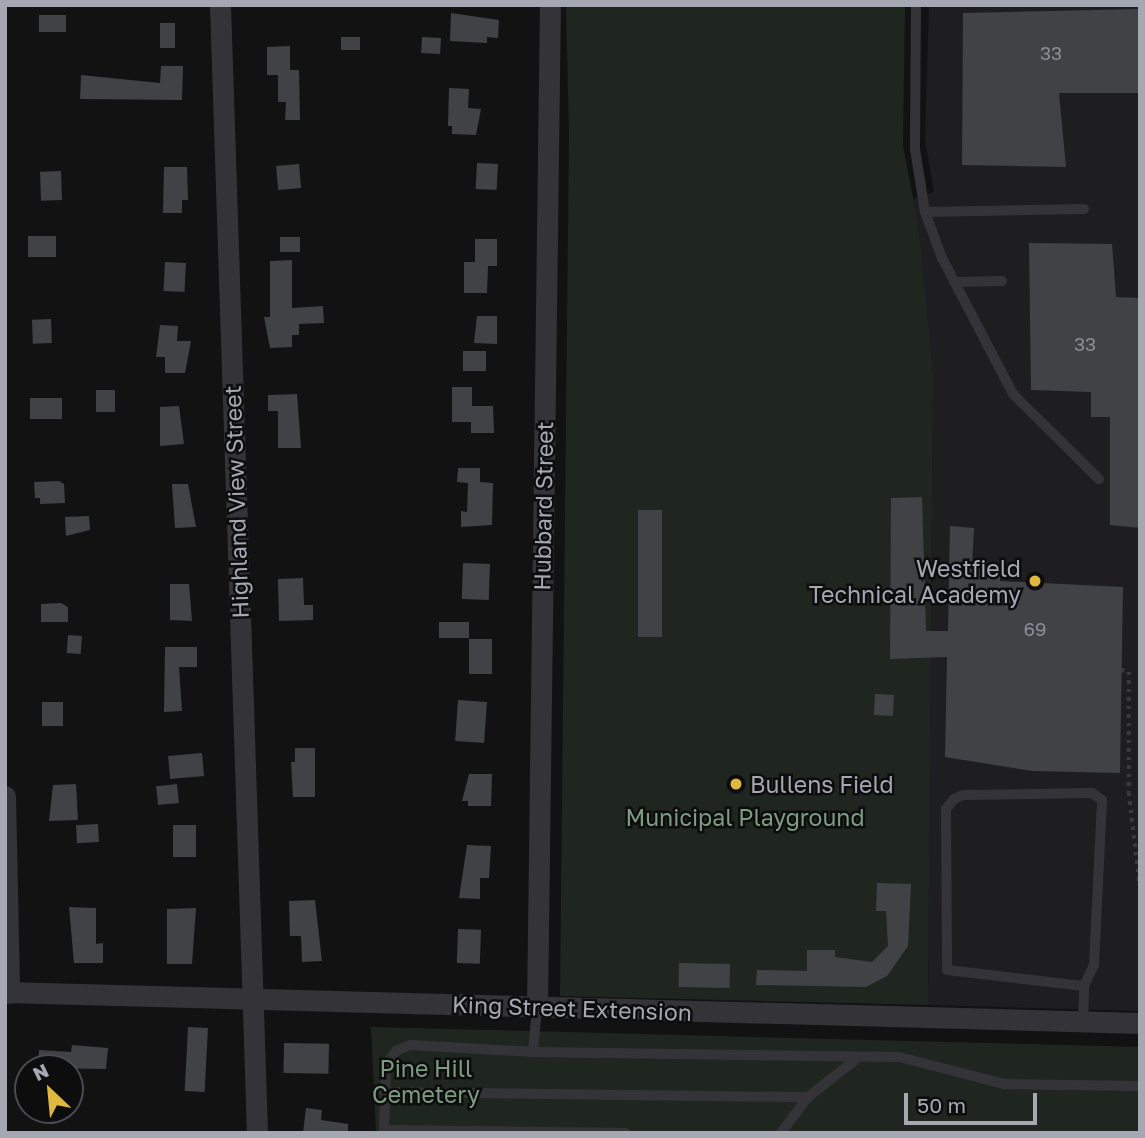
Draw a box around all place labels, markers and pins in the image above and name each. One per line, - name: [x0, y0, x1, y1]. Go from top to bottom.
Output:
- place label: Westfield Technical Academy: [809, 554, 1021, 608]
- marker: Westfield Technical Academy: [1027, 573, 1043, 589]
- place label: Bullens Field: [750, 770, 894, 798]
- marker: Bullens Field: [728, 776, 744, 792]

